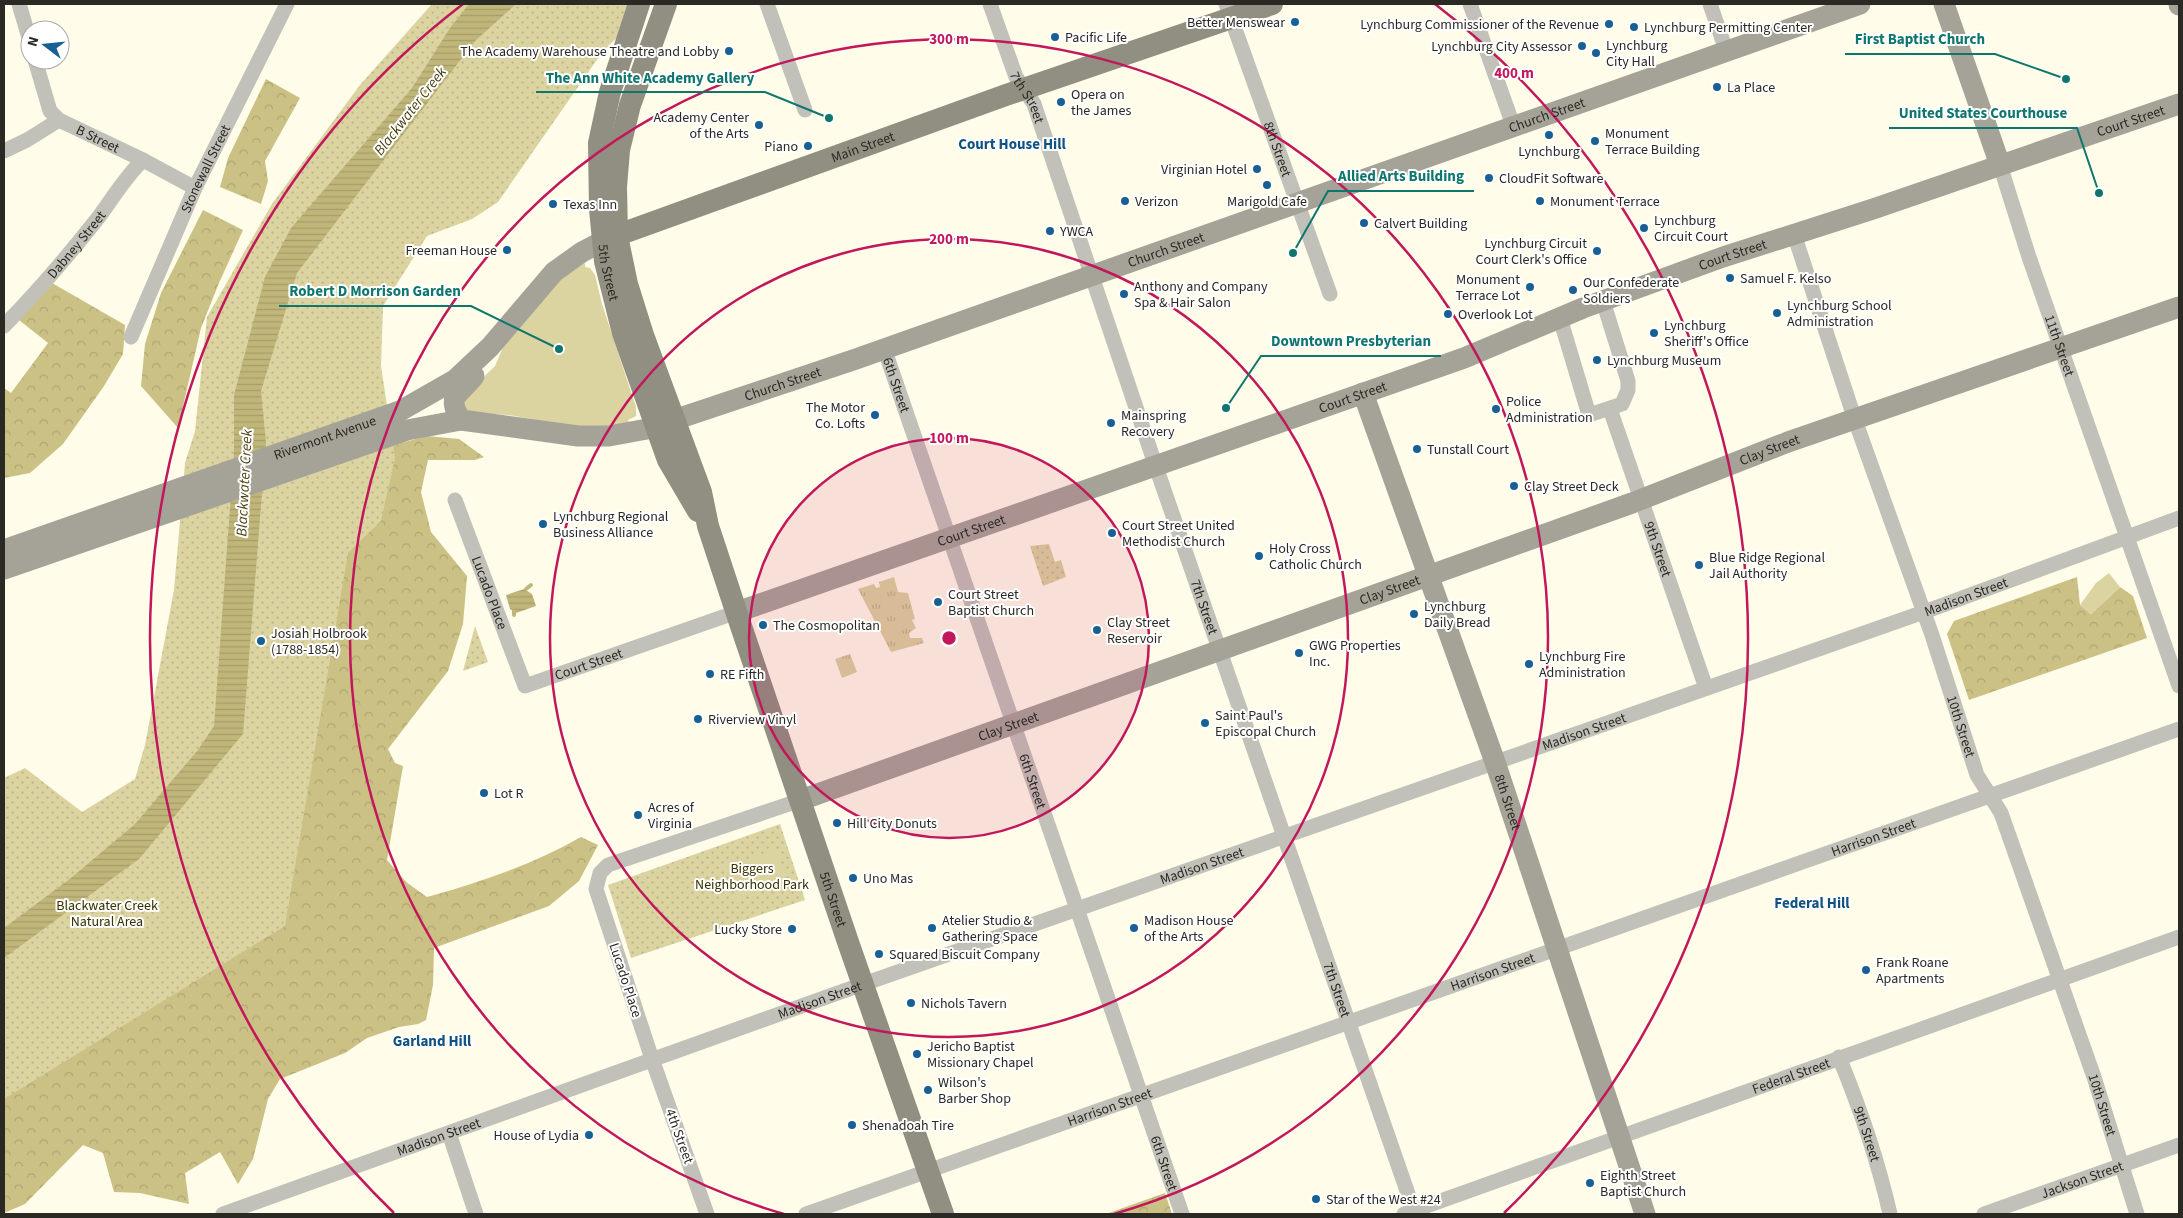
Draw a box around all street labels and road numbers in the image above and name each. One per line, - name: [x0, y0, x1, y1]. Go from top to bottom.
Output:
- street label: 7th Street: [1004, 69, 1049, 126]
- street label: Church Street: [1506, 93, 1588, 138]
- street label: Court Street: [2094, 101, 2168, 142]
- street label: 8th Street: [1258, 119, 1296, 180]
- street label: B Street: [72, 120, 123, 159]
- street label: Stonewall Street: [176, 121, 236, 216]
- street label: Main Street: [828, 127, 898, 168]
- street label: Dabney Street: [43, 207, 111, 283]
- street label: Church Street: [1125, 228, 1207, 273]
- street label: Court Street: [1696, 235, 1770, 276]
- street label: 5th Street: [592, 244, 624, 303]
- street label: 11th Street: [2039, 312, 2079, 379]
- street label: 6th Street: [877, 355, 915, 416]
- street label: Church Street: [742, 362, 824, 407]
- street label: Court Street: [1316, 377, 1390, 419]
- street label: Rivermont Avenue: [271, 411, 379, 466]
- street label: Clay Street: [1737, 430, 1803, 471]
- street label: Court Street: [935, 510, 1008, 552]
- street label: 9th Street: [1638, 519, 1676, 580]
- street label: Lucado Place: [466, 553, 512, 633]
- street label: Clay Street: [1357, 570, 1423, 611]
- street label: Madison Street: [1922, 573, 2011, 622]
- street label: 7th Street: [1185, 577, 1223, 638]
- street label: Court Street: [552, 644, 626, 686]
- street label: 10th Street: [1941, 693, 1980, 760]
- street label: Clay Street: [975, 707, 1042, 747]
- street label: Madison Street: [1540, 708, 1629, 756]
- street label: 6th Street: [1013, 751, 1051, 812]
- street label: 8th Street: [1489, 772, 1526, 833]
- street label: Harrison Street: [1829, 814, 1919, 862]
- street label: Madison Street: [1157, 842, 1247, 890]
- street label: 5th Street: [814, 869, 851, 930]
- street label: Lucado Place: [604, 940, 647, 1020]
- street label: Harrison Street: [1448, 948, 1538, 997]
- street label: 7th Street: [1317, 960, 1355, 1020]
- street label: Madison Street: [775, 976, 865, 1025]
- street label: Federal Street: [1750, 1053, 1833, 1100]
- street label: 10th Street: [2083, 1071, 2121, 1139]
- street label: Harrison Street: [1065, 1083, 1155, 1132]
- street label: 9th Street: [1848, 1104, 1885, 1165]
- street label: 4th Street: [660, 1106, 698, 1167]
- street label: Madison Street: [394, 1113, 484, 1162]
- street label: 6th Street: [1145, 1133, 1182, 1194]
- street label: Jackson Street: [2038, 1156, 2127, 1204]

